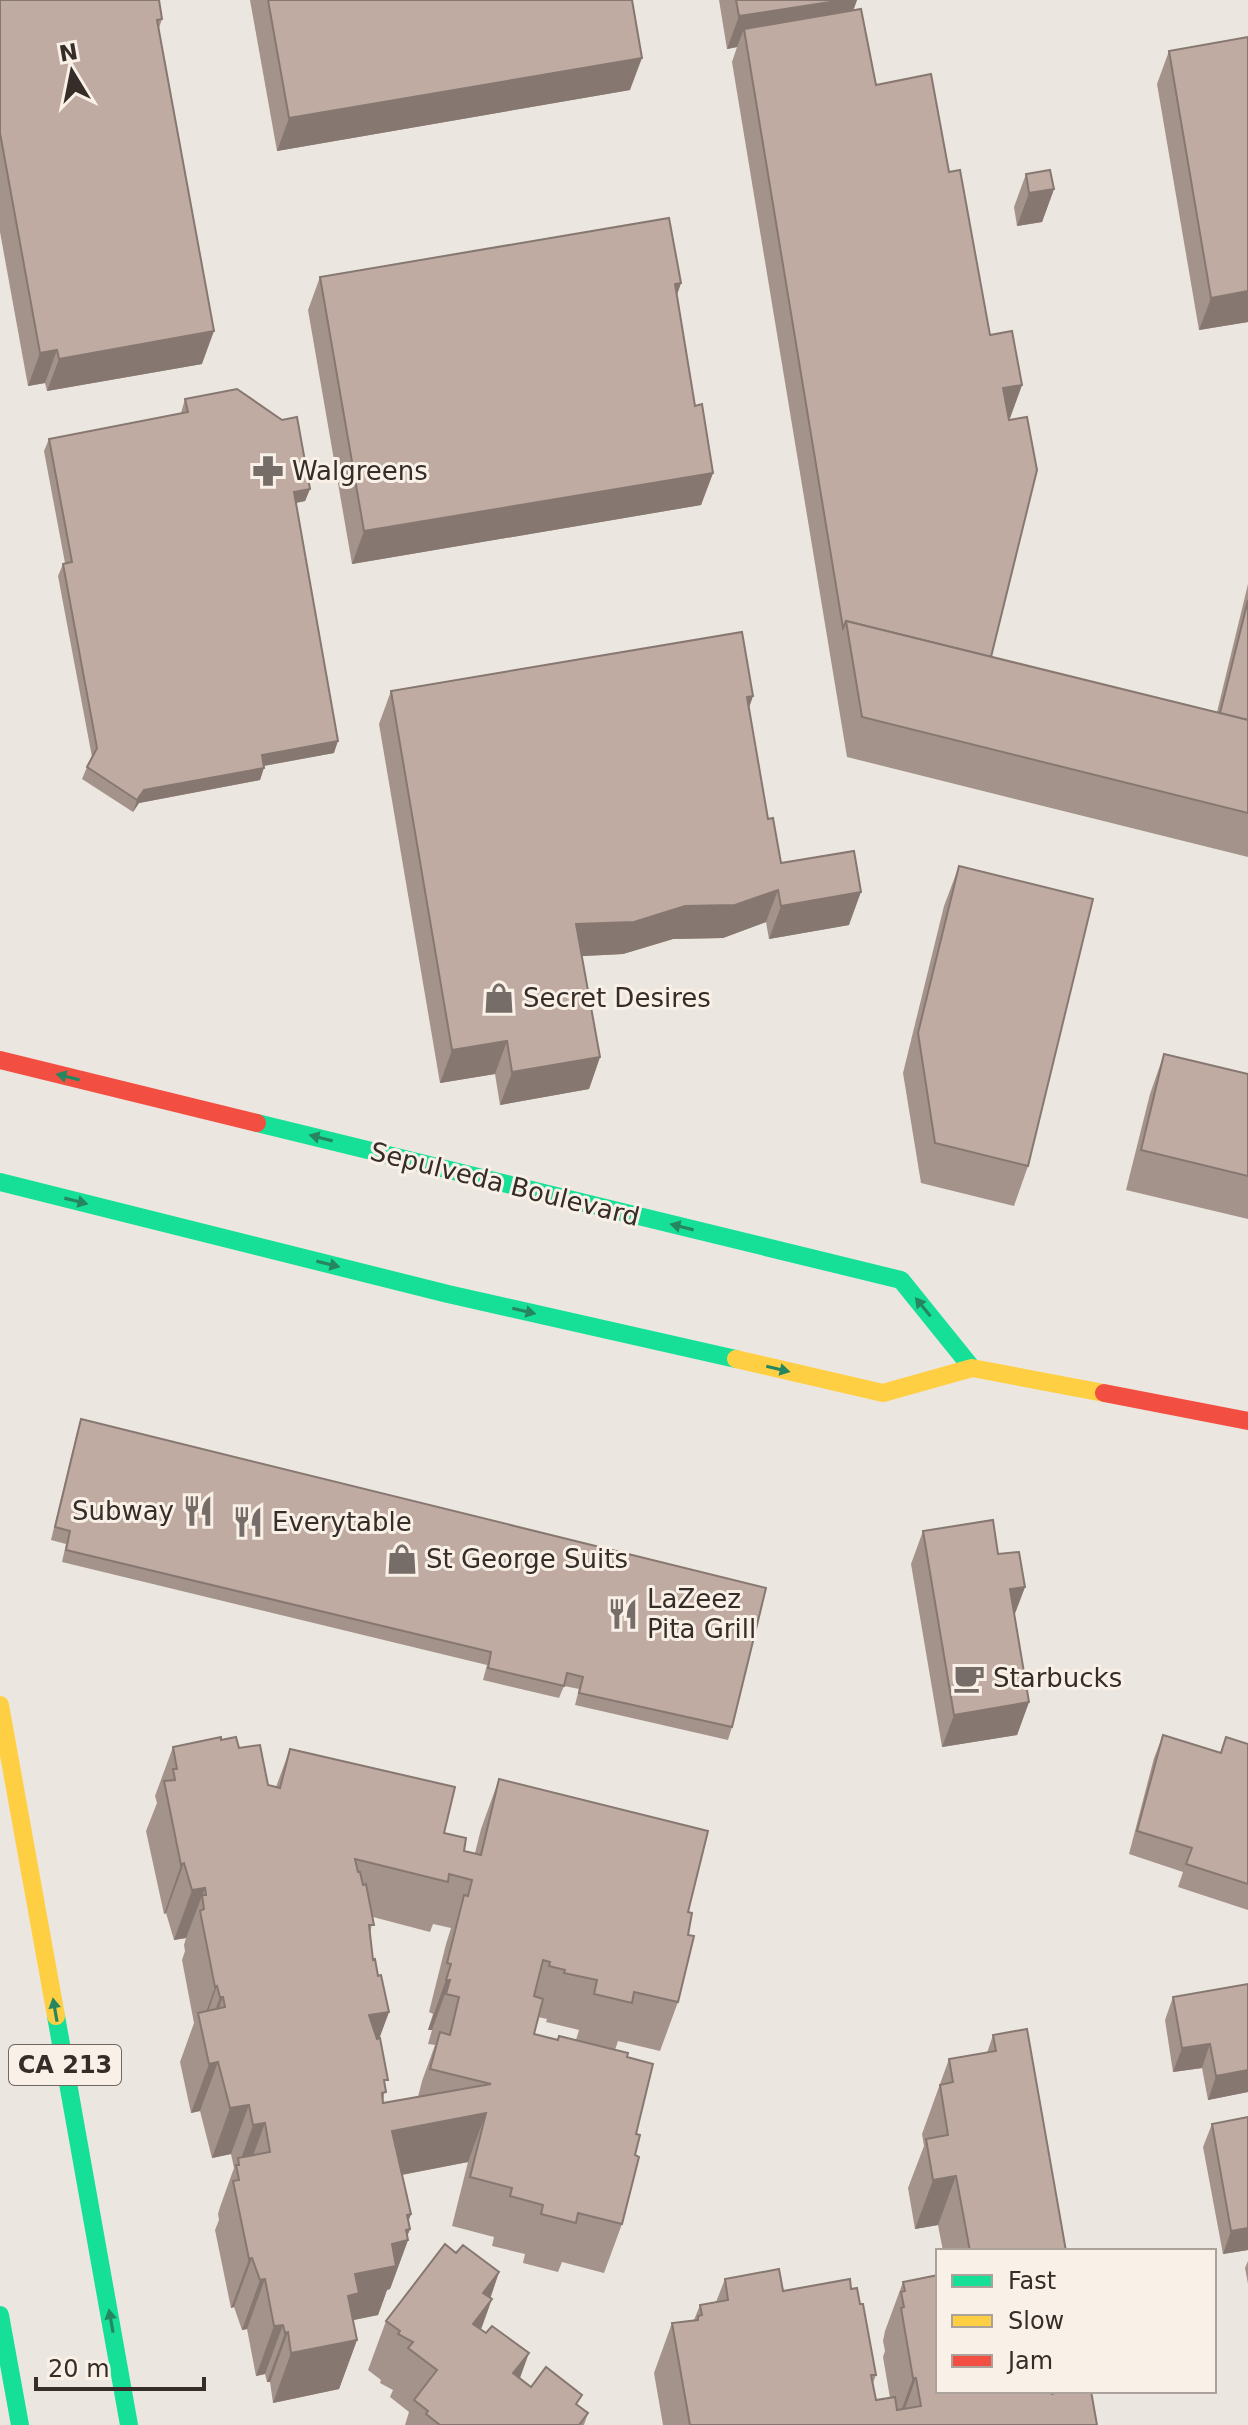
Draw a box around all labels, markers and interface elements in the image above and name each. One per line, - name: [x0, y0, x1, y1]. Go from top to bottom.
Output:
- north arrow: [32, 32, 112, 112]
- text: N: [57, 39, 80, 67]
- pharmacy icon: Walgreens: [251, 454, 285, 488]
- place label: Walgreens: [292, 456, 428, 486]
- shop icon: Secret Desires: [482, 981, 516, 1015]
- place label: Secret Desires: [523, 983, 711, 1013]
- one-way arrow: [55, 1070, 80, 1083]
- one-way arrow: [308, 1132, 333, 1144]
- street label: Sepulveda Boulevard: [367, 1136, 643, 1232]
- one-way arrow: [63, 1195, 88, 1207]
- one-way arrow: [669, 1221, 694, 1233]
- one-way arrow: [316, 1258, 341, 1271]
- one-way arrow: [915, 1297, 931, 1317]
- one-way arrow: [512, 1305, 537, 1318]
- one-way arrow: [766, 1363, 791, 1376]
- restaurant icon: Subway: [181, 1494, 215, 1528]
- place label: Subway: [72, 1496, 174, 1526]
- restaurant icon: Everytable: [231, 1505, 265, 1539]
- place label: Everytable: [272, 1507, 412, 1537]
- shop icon: St George Suits: [385, 1542, 419, 1576]
- place label: St George Suits: [426, 1544, 628, 1574]
- place label: LaZeez Pita Grill: [647, 1584, 756, 1644]
- restaurant icon: LaZeez Pita Grill: [606, 1597, 640, 1631]
- cafe icon: Starbucks: [952, 1661, 986, 1695]
- place label: Starbucks: [993, 1663, 1122, 1693]
- one-way arrow: [48, 1997, 60, 2022]
- road number: CA 213: [9, 2045, 121, 2085]
- legend: [936, 2249, 1216, 2393]
- text: Fast: [1008, 2267, 1056, 2295]
- text: Slow: [1008, 2307, 1064, 2335]
- one-way arrow: [104, 2308, 116, 2333]
- scale bar: [36, 2341, 204, 2391]
- text: Jam: [1006, 2347, 1053, 2375]
- text: 20 m: [48, 2355, 110, 2383]

